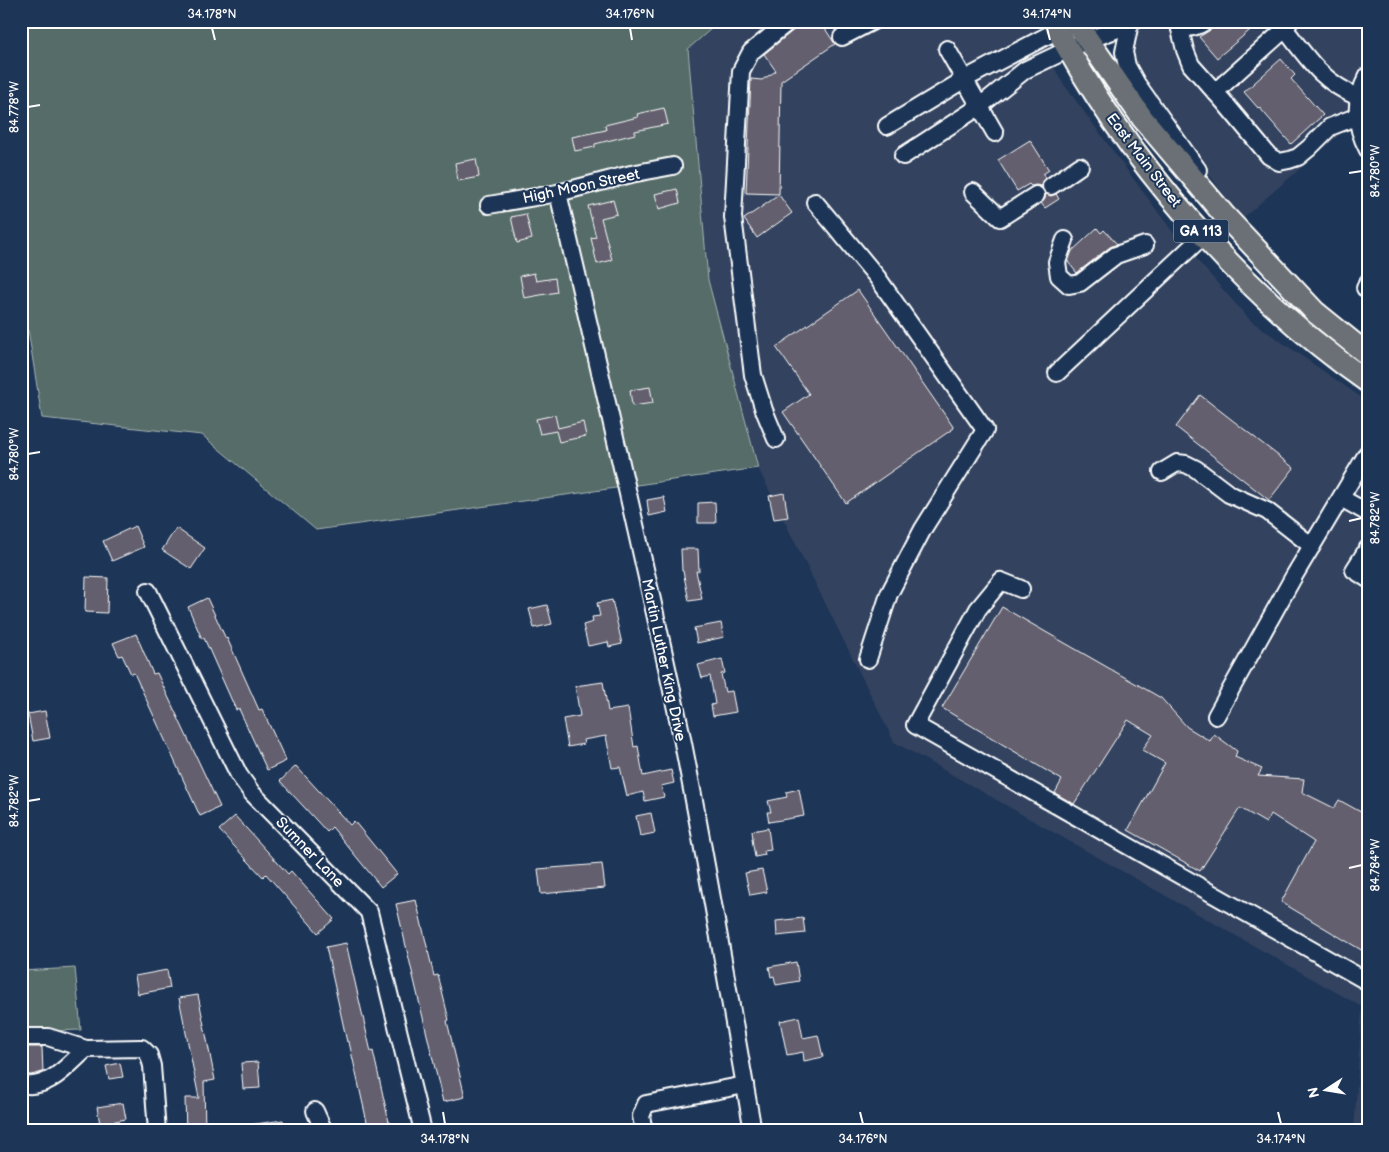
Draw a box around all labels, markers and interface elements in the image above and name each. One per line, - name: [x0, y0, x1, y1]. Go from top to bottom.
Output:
- text: 34.178°N: [187, 7, 237, 22]
- text: 34.176°N: [605, 7, 655, 22]
- text: 34.174°N: [1023, 7, 1071, 22]
- text: 84.778°W: [7, 81, 22, 133]
- street label: East Main Street: [1102, 110, 1185, 211]
- text: 84.780°W: [1368, 144, 1383, 198]
- street label: High Moon Street: [521, 165, 642, 208]
- road number: GA 113: [1174, 220, 1228, 242]
- text: 84.780°W: [7, 427, 22, 481]
- text: 84.782°W: [1368, 492, 1383, 544]
- street label: Martin Luther King Drive: [637, 577, 690, 743]
- text: 84.782°W: [7, 775, 22, 827]
- street label: Sumner Lane: [271, 813, 348, 892]
- text: 84.784°W: [1368, 839, 1383, 891]
- north arrow: [1302, 1064, 1352, 1114]
- text: N: [1304, 1086, 1323, 1100]
- text: 34.178°N: [420, 1132, 470, 1147]
- text: 34.176°N: [838, 1132, 888, 1147]
- text: 34.174°N: [1257, 1132, 1305, 1147]

